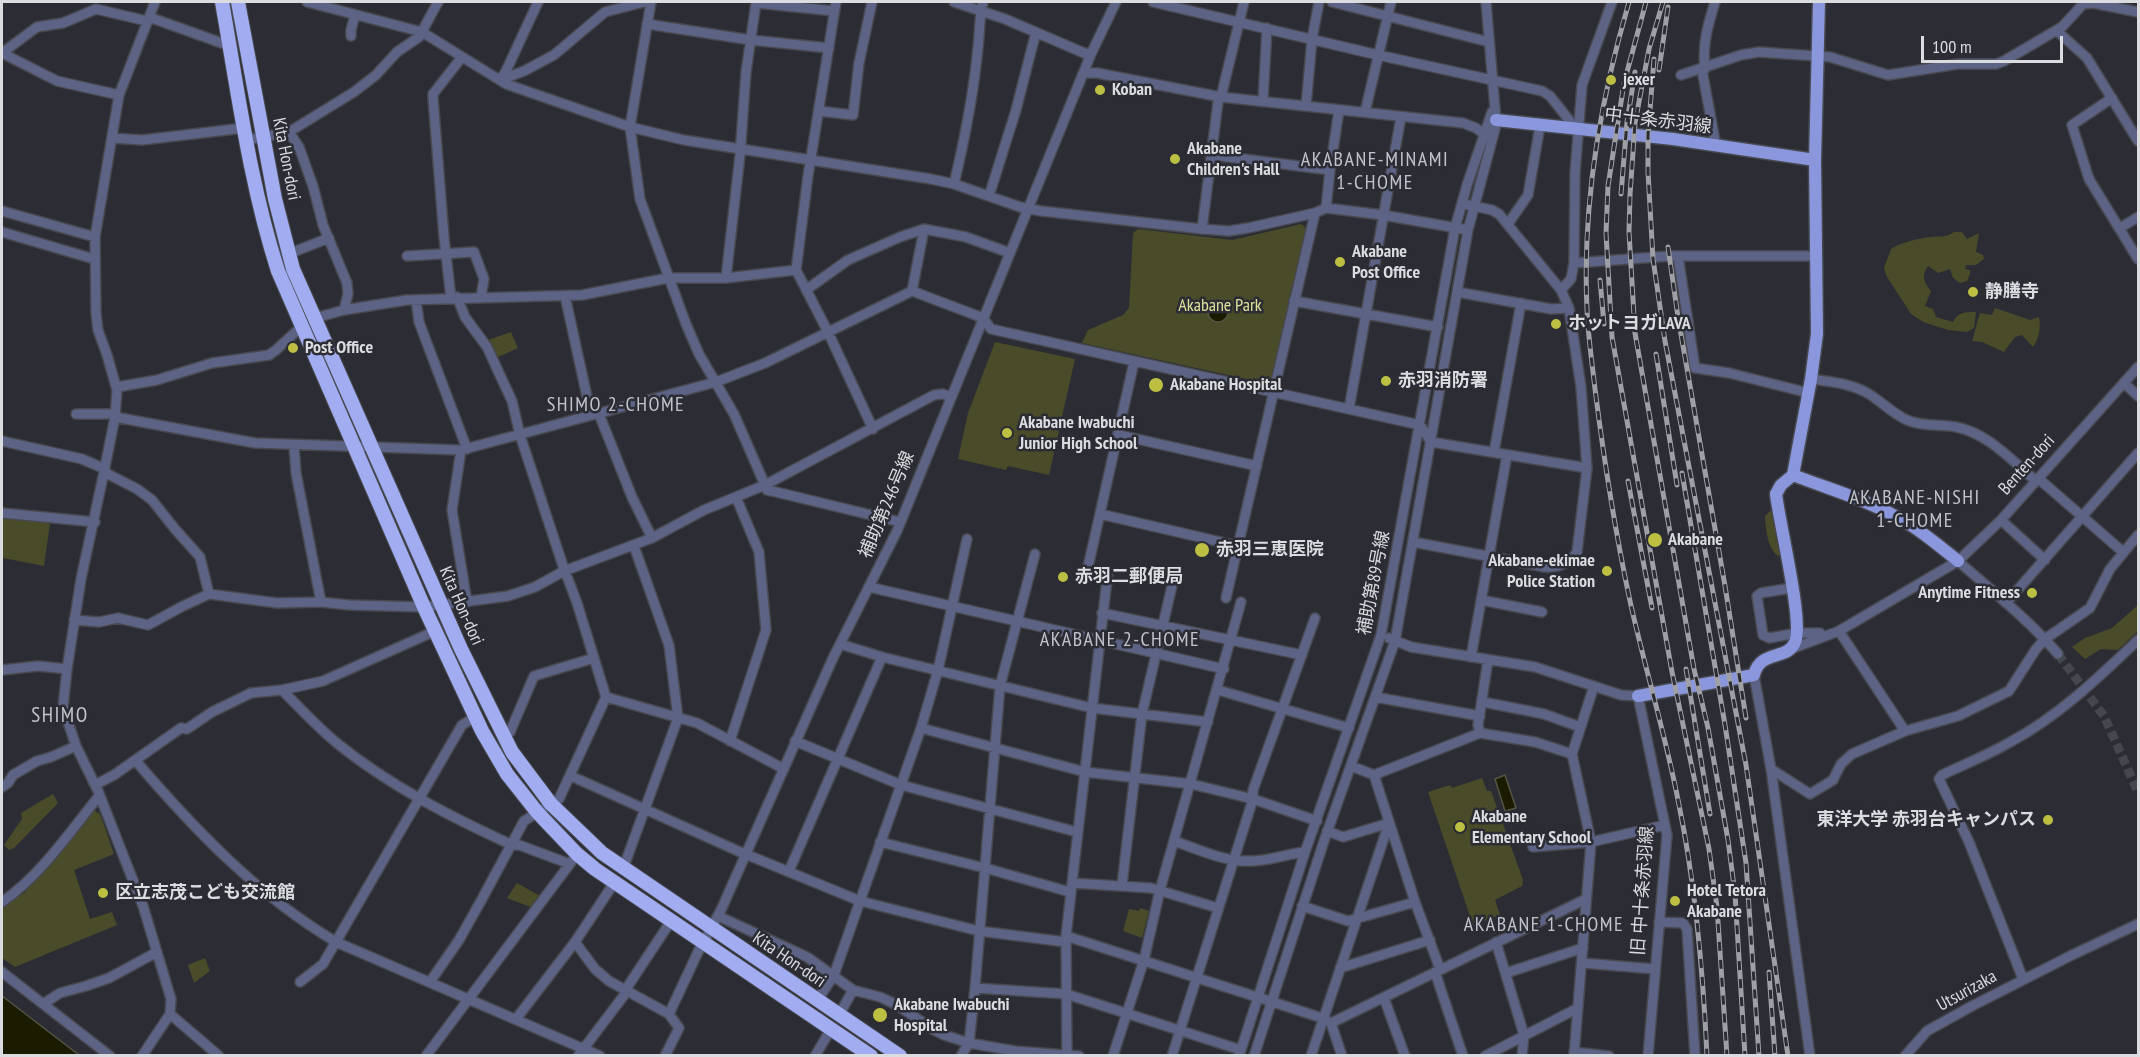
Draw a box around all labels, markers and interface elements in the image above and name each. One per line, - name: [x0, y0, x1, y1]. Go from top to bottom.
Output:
- scale bar: [1924, 24, 2066, 62]
- text: 100 m: [1932, 35, 1972, 58]
- place label: jexer: [1623, 69, 1655, 91]
- marker: jexer: [1604, 73, 1618, 87]
- place label: Koban: [1112, 79, 1152, 101]
- marker: Koban: [1093, 83, 1107, 97]
- street label: 中十条赤羽線: [1603, 104, 1713, 138]
- street label: Kita Hon-dori: [267, 116, 305, 202]
- place label: Akabane Children's Hall: [1187, 138, 1279, 180]
- district label: AKABANE-MINAMI 1-CHOME: [1301, 148, 1449, 195]
- marker: Akabane Children's Hall: [1168, 152, 1182, 166]
- place label: Akabane Post Office: [1352, 241, 1420, 284]
- marker: Akabane Post Office: [1333, 255, 1347, 269]
- place label: 静膳寺: [1985, 281, 2039, 303]
- marker: 静膳寺: [1966, 285, 1980, 299]
- park label: Akabane Park: [1178, 295, 1262, 317]
- place label: ホットヨガLAVA: [1568, 313, 1691, 335]
- marker: ホットヨガLAVA: [1549, 317, 1563, 331]
- place label: Post Office: [305, 337, 373, 359]
- marker: Post Office: [286, 341, 300, 355]
- place label: 赤羽消防署: [1398, 370, 1488, 392]
- place label: Akabane Hospital: [1170, 374, 1282, 396]
- marker: 赤羽消防署: [1379, 374, 1393, 388]
- marker: Akabane Hospital: [1147, 376, 1165, 394]
- district label: SHIMO 2-CHOME: [547, 393, 685, 417]
- place label: Akabane Iwabuchi Junior High School: [1019, 412, 1137, 454]
- marker: Akabane Iwabuchi Junior High School: [1000, 426, 1014, 440]
- street label: Benten-dori: [1994, 430, 2060, 500]
- street label: 補助第246号線: [855, 448, 919, 562]
- district label: AKABANE-NISHI 1-CHOME: [1849, 486, 1981, 533]
- street label: 補助第89号線: [1353, 529, 1395, 637]
- place label: Akabane: [1668, 529, 1723, 551]
- marker: Akabane: [1646, 531, 1664, 549]
- place label: 赤羽三恵医院: [1216, 539, 1324, 561]
- marker: 赤羽三恵医院: [1193, 541, 1211, 559]
- place label: Akabane-ekimae Police Station: [1488, 550, 1595, 592]
- street label: Kita Hon-dori: [434, 563, 488, 649]
- marker: Akabane-ekimae Police Station: [1600, 564, 1614, 578]
- place label: 赤羽二郵便局: [1075, 566, 1183, 588]
- marker: 赤羽二郵便局: [1056, 570, 1070, 584]
- place label: Anytime Fitness: [1918, 582, 2020, 604]
- marker: Anytime Fitness: [2025, 586, 2039, 600]
- district label: AKABANE 2-CHOME: [1040, 628, 1200, 652]
- district label: SHIMO: [31, 703, 89, 729]
- place label: Akabane Elementary School: [1472, 806, 1591, 848]
- place label: 東洋大学 赤羽台キャンパス: [1816, 809, 2036, 831]
- marker: 東洋大学 赤羽台キャンパス: [2041, 813, 2055, 827]
- marker: Akabane Elementary School: [1453, 820, 1467, 834]
- street label: 旧 中十条赤羽線: [1628, 825, 1658, 957]
- place label: Hotel Tetora Akabane: [1687, 880, 1766, 922]
- place label: 区立志茂こども交流館: [115, 882, 295, 904]
- marker: 区立志茂こども交流館: [96, 886, 110, 900]
- marker: Hotel Tetora Akabane: [1668, 894, 1682, 908]
- district label: AKABANE 1-CHOME: [1464, 913, 1624, 937]
- street label: Kita Hon-dori: [748, 928, 830, 992]
- street label: Utsurizaka: [1933, 966, 2001, 1016]
- place label: Akabane Iwabuchi Hospital: [894, 994, 1010, 1036]
- marker: Akabane Iwabuchi Hospital: [871, 1006, 889, 1024]

